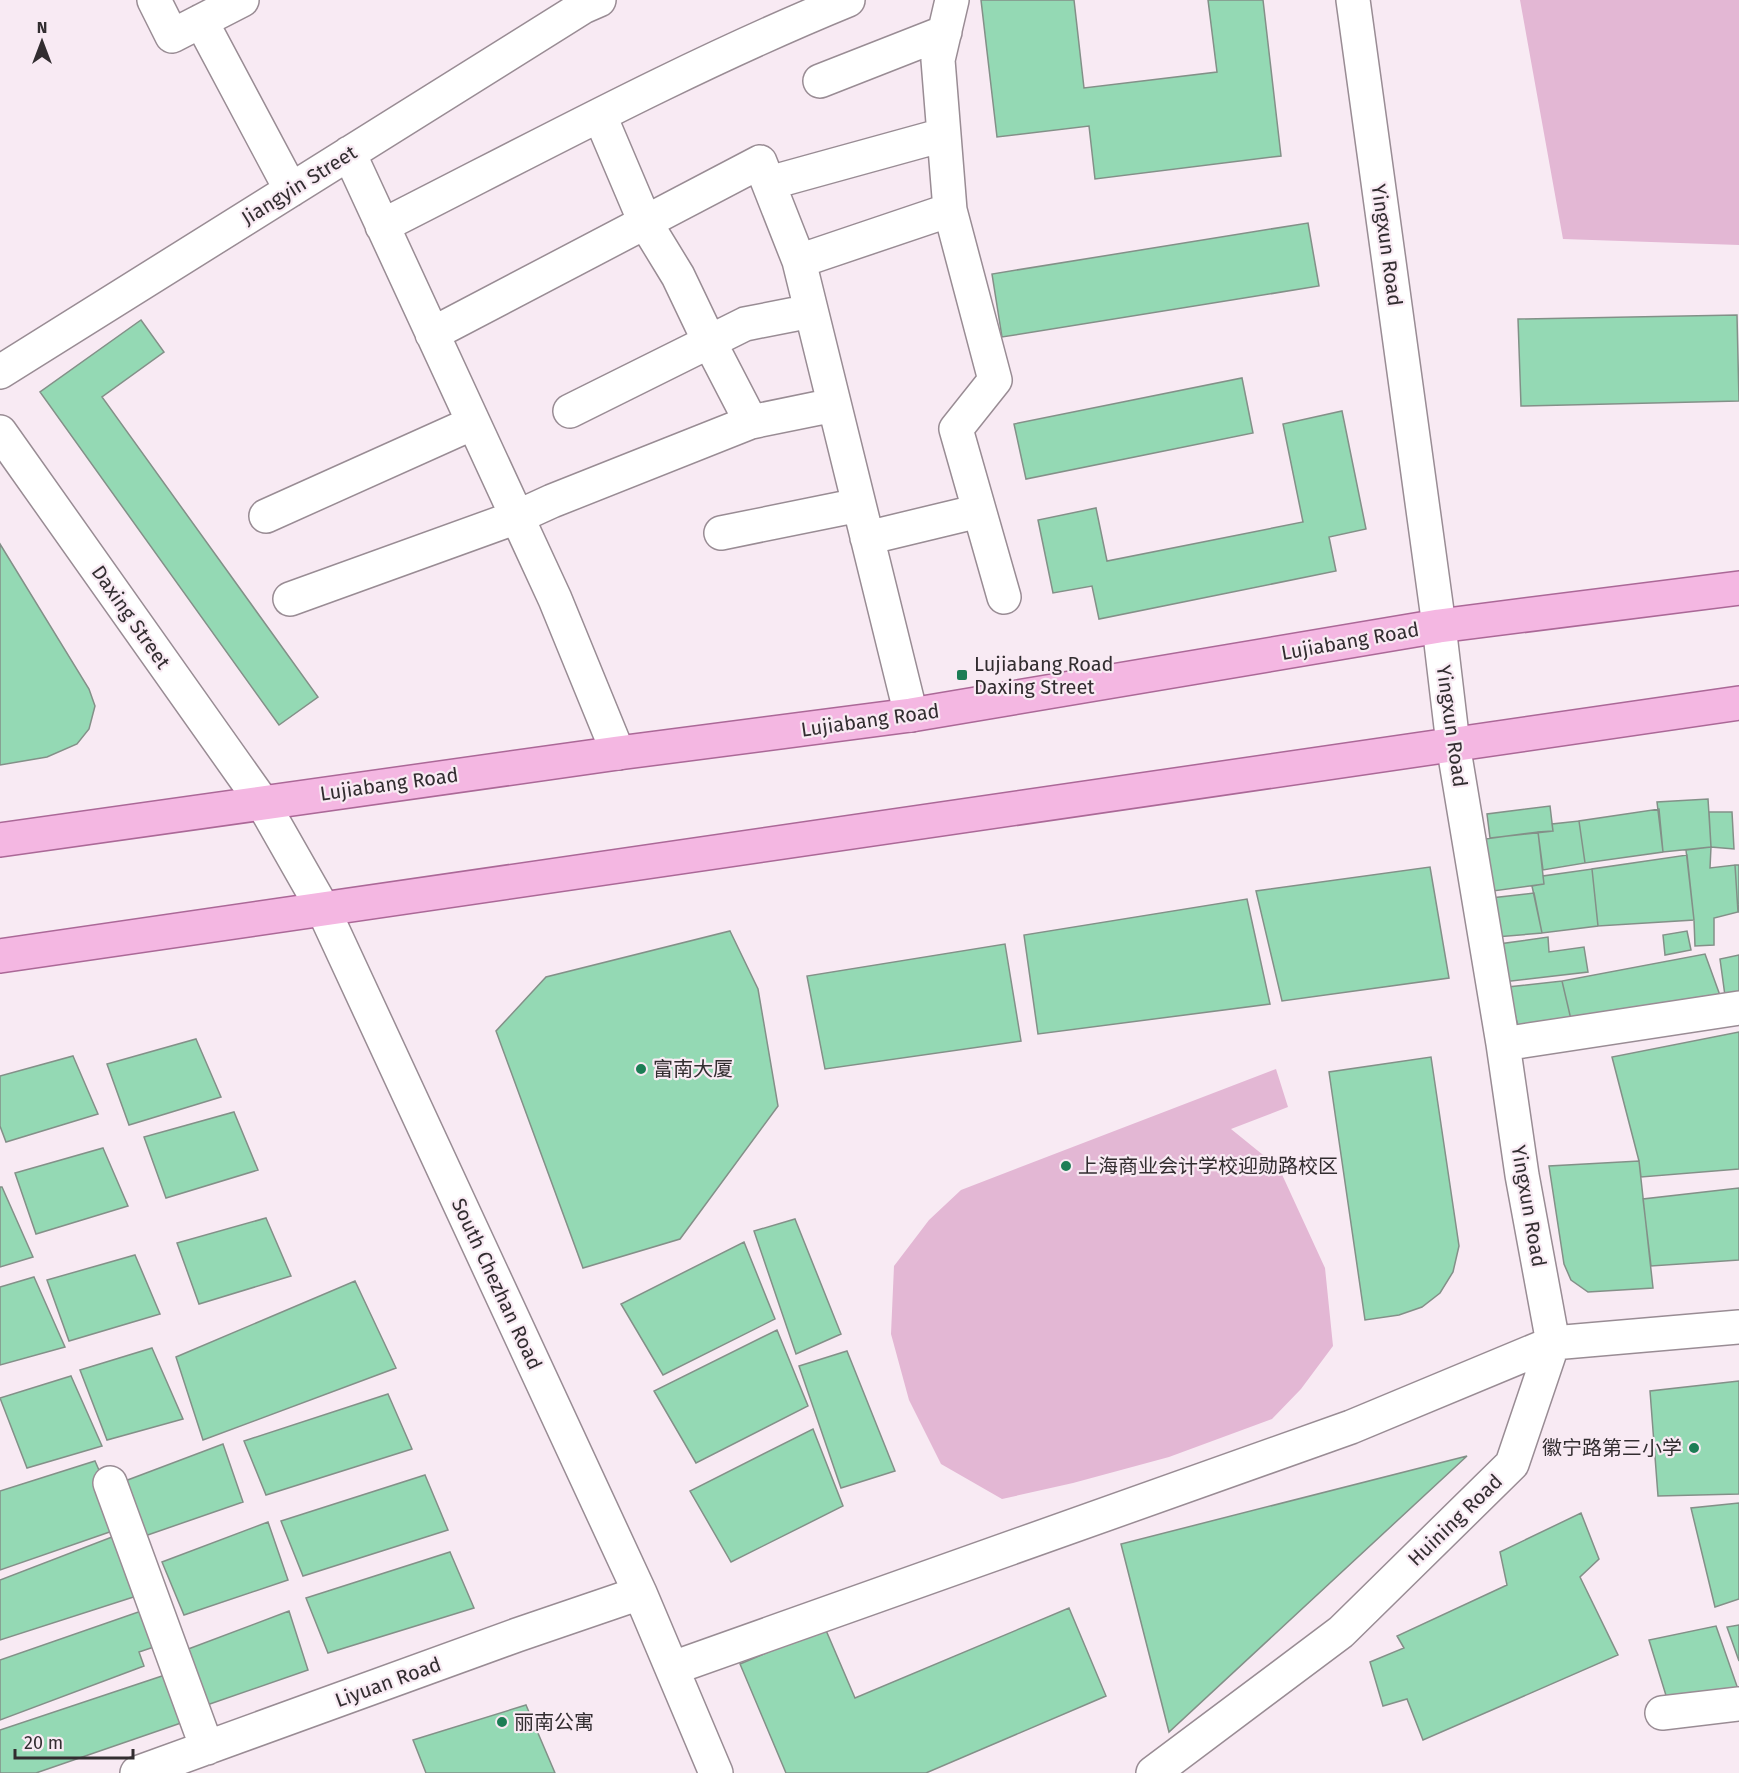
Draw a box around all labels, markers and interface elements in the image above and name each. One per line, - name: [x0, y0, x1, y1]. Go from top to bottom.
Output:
- north arrow: [12, 12, 72, 72]
- text: N: [37, 18, 47, 37]
- street label: Jiangyin Street: [237, 140, 362, 230]
- street label: Yingxun Road: [1367, 182, 1407, 308]
- street label: Daxing Street: [87, 561, 176, 674]
- street label: Lujiabang Road: [1279, 617, 1421, 665]
- place label: Lujiabang Road Daxing Street: [974, 652, 1114, 699]
- street label: Yingxun Road: [1432, 663, 1472, 789]
- marker: Lujiabang Road Daxing Street: [955, 668, 969, 682]
- street label: Lujiabang Road: [799, 698, 941, 742]
- street label: Lujiabang Road: [318, 762, 460, 806]
- place label: 富南大厦: [653, 1057, 733, 1081]
- marker: 富南大厦: [634, 1062, 648, 1076]
- street label: Yingxun Road: [1506, 1143, 1552, 1269]
- place label: 上海商业会计学校迎勋路校区: [1078, 1154, 1338, 1178]
- marker: 上海商业会计学校迎勋路校区: [1059, 1159, 1073, 1173]
- street label: South Chezhan Road: [447, 1194, 547, 1374]
- place label: 徽宁路第三小学: [1542, 1436, 1682, 1460]
- marker: 徽宁路第三小学: [1687, 1441, 1701, 1455]
- street label: Huining Road: [1403, 1469, 1507, 1571]
- street label: Liyuan Road: [332, 1652, 444, 1712]
- place label: 丽南公寓: [514, 1710, 594, 1734]
- marker: 丽南公寓: [495, 1715, 509, 1729]
- scale bar: [15, 1722, 134, 1760]
- text: 20 m: [24, 1732, 63, 1754]

